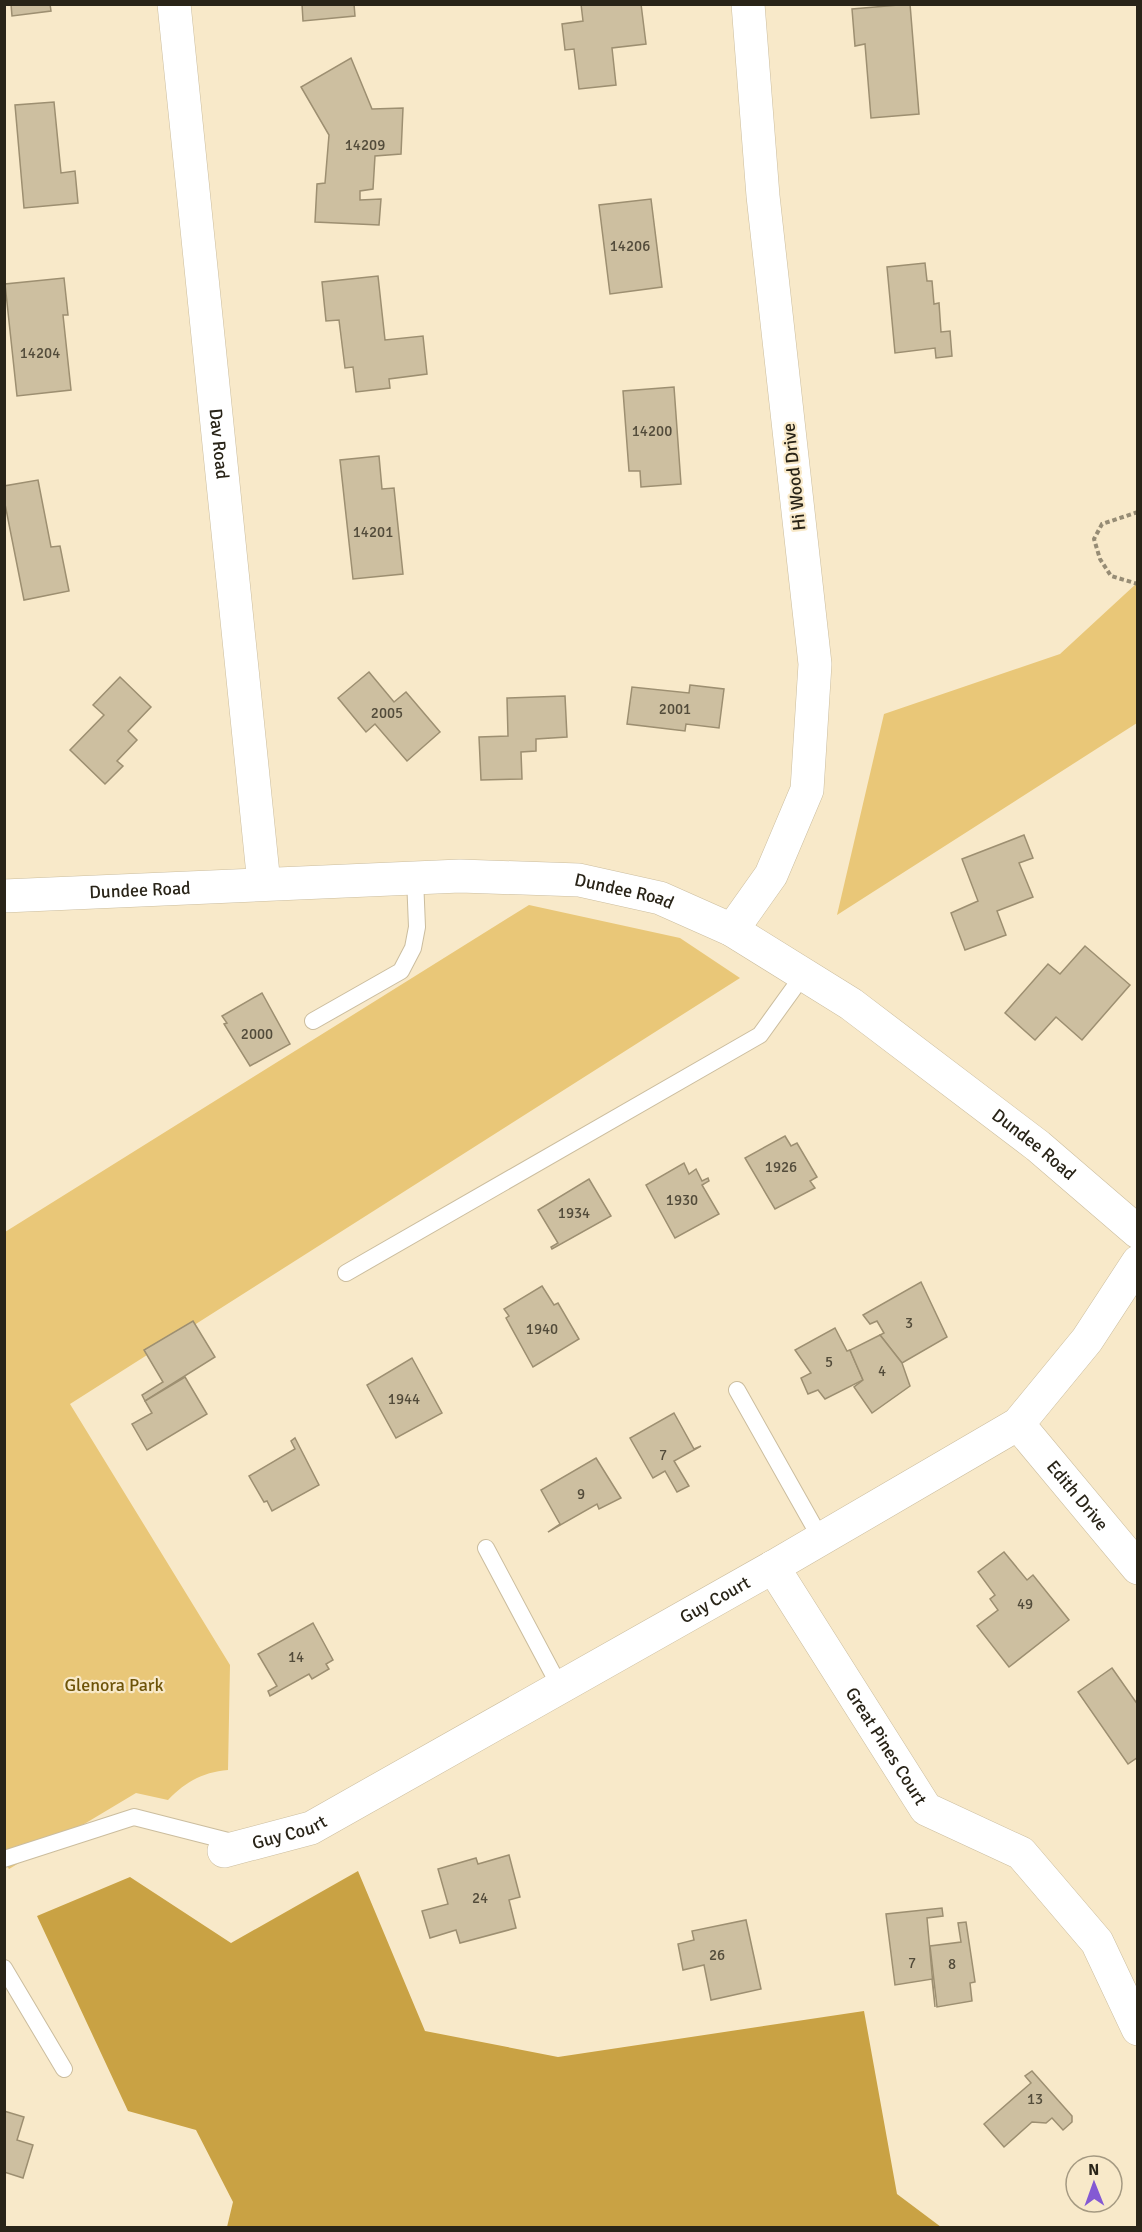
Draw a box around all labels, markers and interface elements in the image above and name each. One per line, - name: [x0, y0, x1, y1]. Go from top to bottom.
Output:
- house number: 14209: [345, 136, 385, 154]
- house number: 14206: [610, 237, 650, 255]
- house number: 14204: [20, 344, 60, 362]
- street label: Dav Road: [204, 407, 234, 480]
- house number: 14200: [632, 422, 672, 440]
- street label: Hi Wood Drive: [777, 422, 811, 532]
- house number: 14201: [353, 523, 393, 541]
- house number: 2001: [659, 700, 691, 718]
- house number: 2005: [371, 704, 403, 722]
- street label: Dundee Road: [572, 868, 677, 914]
- street label: Dundee Road: [89, 877, 191, 903]
- house number: 2000: [241, 1025, 273, 1043]
- street label: Dundee Road: [988, 1104, 1080, 1185]
- house number: 1926: [765, 1158, 797, 1176]
- house number: 1930: [666, 1191, 698, 1209]
- house number: 1934: [558, 1204, 590, 1222]
- house number: 3: [905, 1314, 913, 1332]
- house number: 1940: [526, 1320, 558, 1338]
- house number: 5: [825, 1353, 833, 1371]
- house number: 4: [878, 1362, 886, 1380]
- house number: 1944: [388, 1390, 420, 1408]
- house number: 7: [659, 1446, 667, 1464]
- street label: Edith Drive: [1042, 1456, 1113, 1535]
- house number: 9: [577, 1485, 585, 1503]
- street label: Guy Court: [676, 1571, 754, 1628]
- house number: 49: [1017, 1595, 1033, 1613]
- house number: 14: [288, 1648, 304, 1666]
- park label: Glenora Park: [64, 1674, 164, 1696]
- street label: Great Pines Court: [841, 1683, 932, 1809]
- street label: Guy Court: [250, 1810, 331, 1854]
- house number: 24: [472, 1889, 488, 1907]
- house number: 26: [709, 1946, 725, 1964]
- house number: 7: [908, 1954, 916, 1972]
- house number: 8: [948, 1955, 956, 1973]
- house number: 13: [1027, 2090, 1043, 2108]
- north arrow: [1064, 2154, 1124, 2214]
- text: N: [1088, 2160, 1099, 2180]

